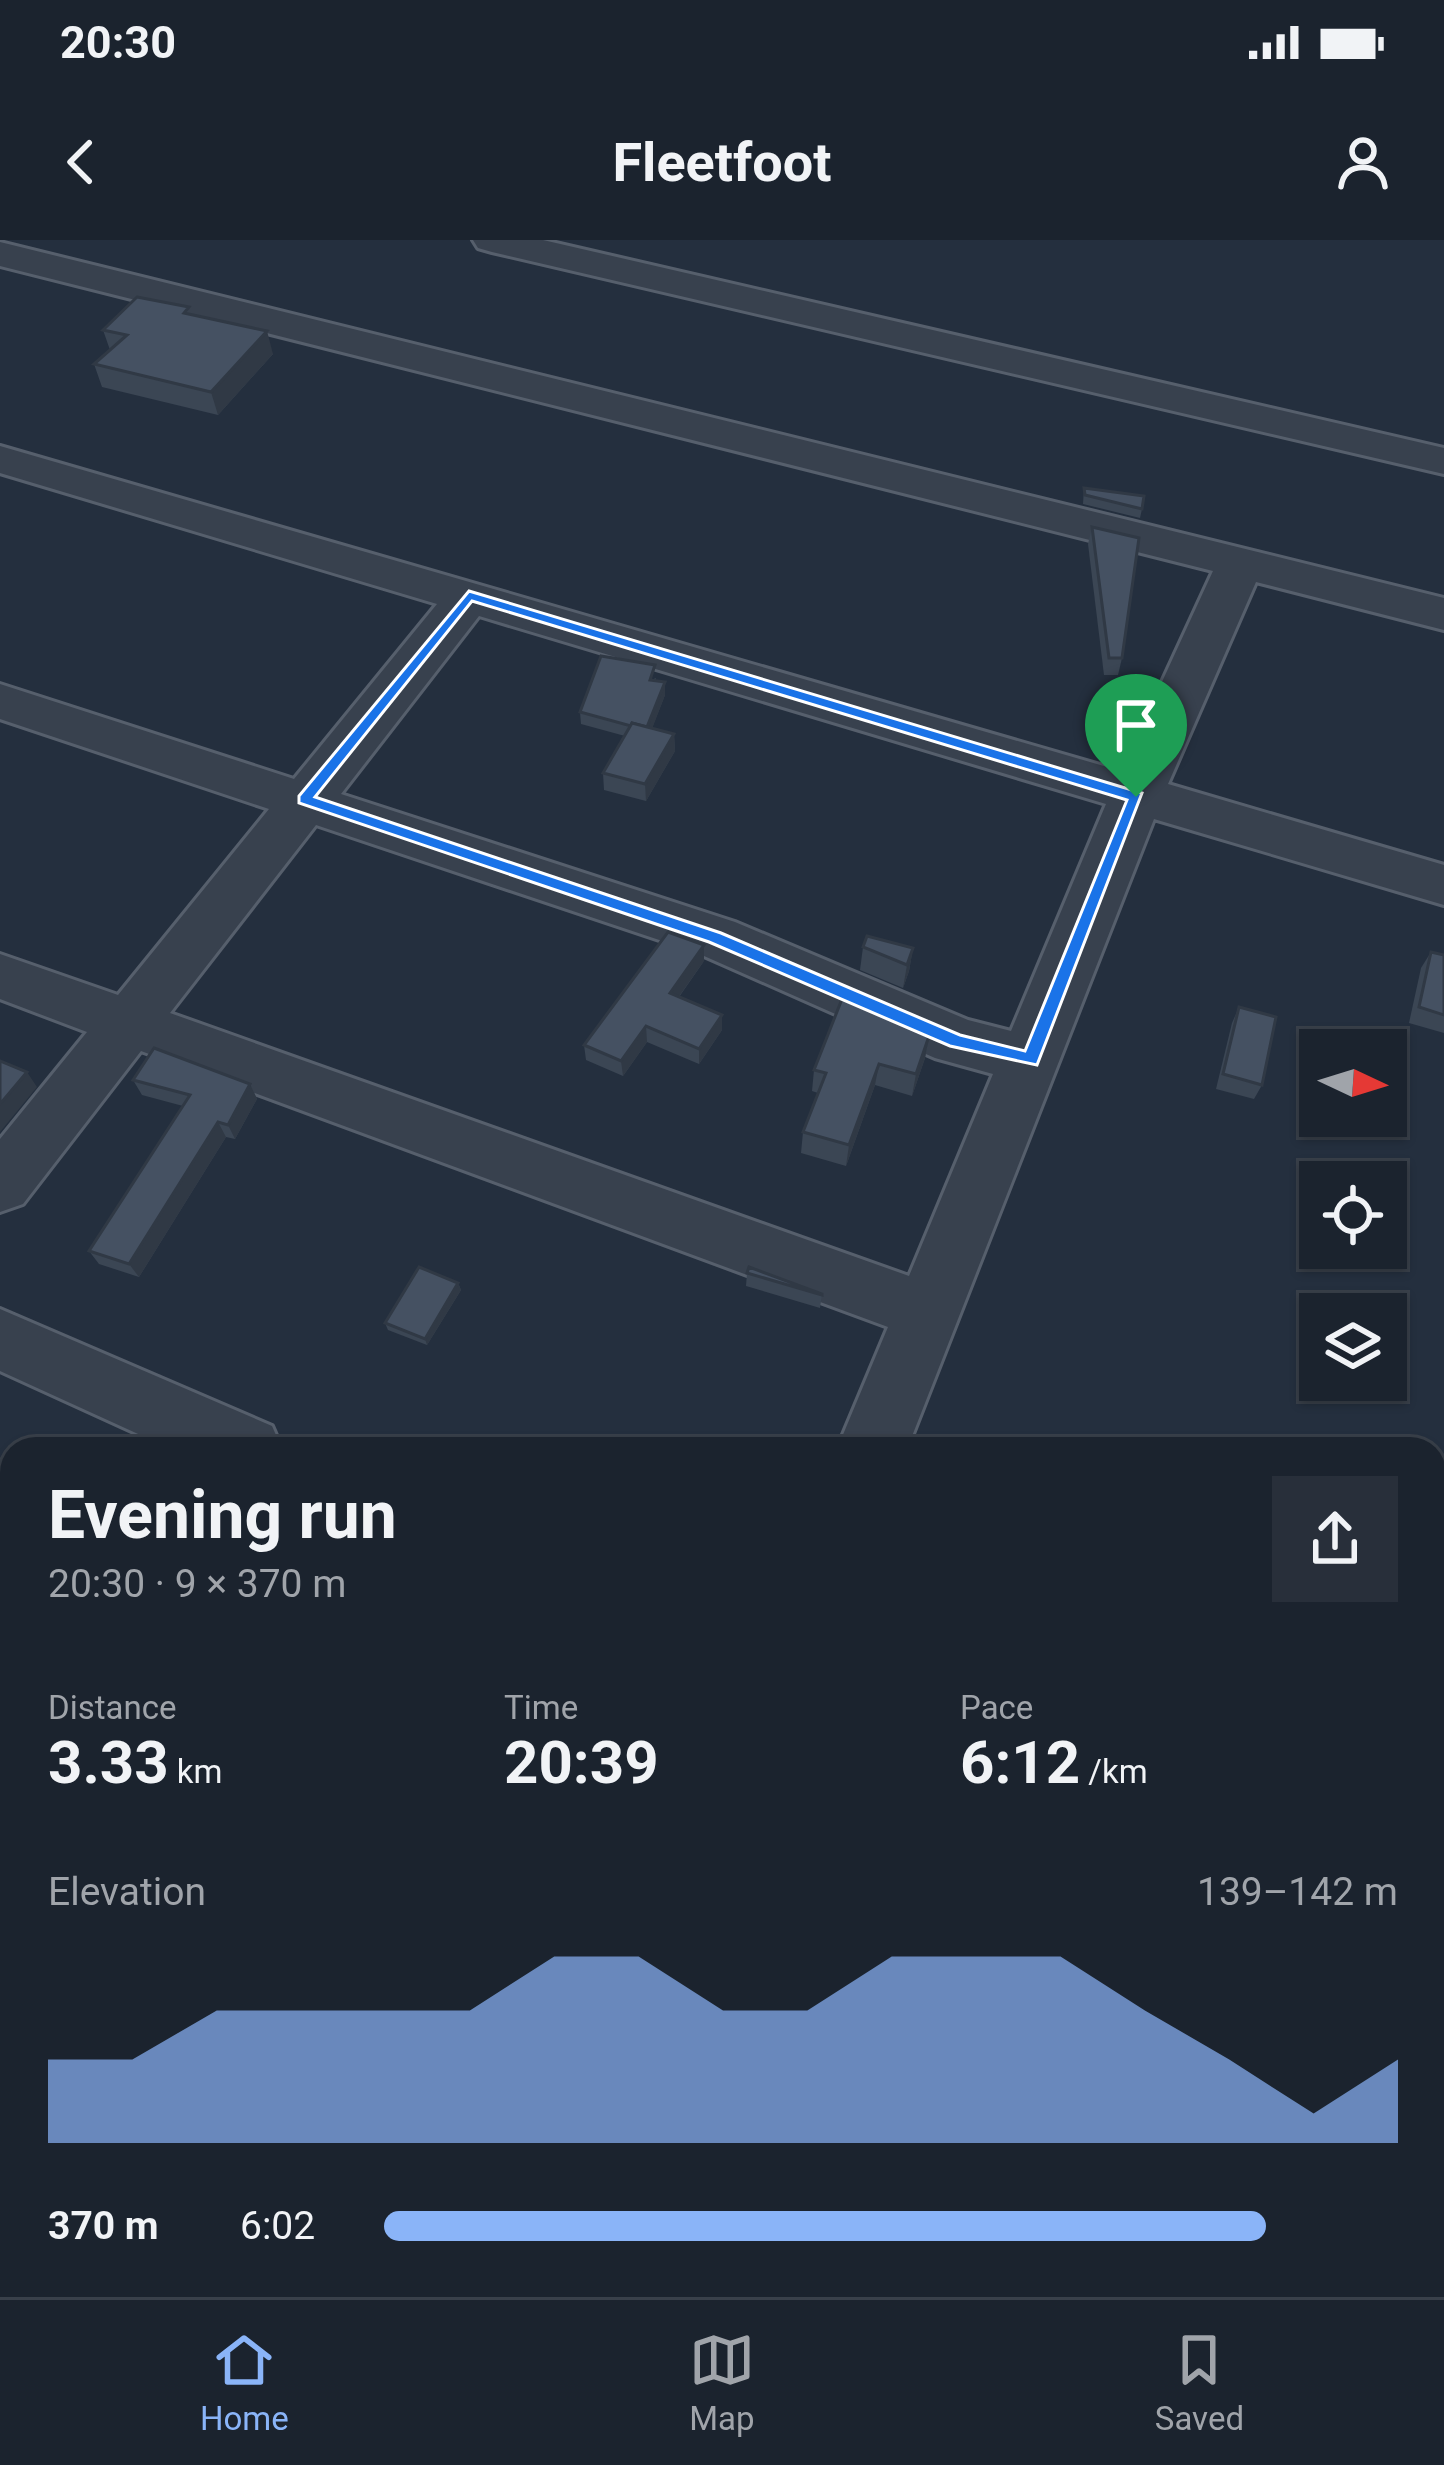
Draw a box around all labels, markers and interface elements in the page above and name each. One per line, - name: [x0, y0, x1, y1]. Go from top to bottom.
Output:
- text: 20:30: [60, 16, 176, 69]
- icon: back: [48, 129, 114, 195]
- icon: person: [1330, 129, 1396, 195]
- text: Fleetfoot: [612, 131, 832, 194]
- pin: [1085, 674, 1187, 797]
- icon: arrive: [1103, 692, 1169, 758]
- north arrow: [1299, 1029, 1407, 1137]
- map controls: [1299, 1029, 1407, 1401]
- button: locate: [1299, 1161, 1407, 1269]
- button: layers: [1299, 1293, 1407, 1401]
- button: share: [1272, 1476, 1398, 1602]
- text: Evening run: [48, 1477, 397, 1554]
- text: 20:30 · 9 × 370 m: [48, 1561, 346, 1607]
- text: Distance: [48, 1688, 176, 1727]
- text: Time: [504, 1688, 578, 1727]
- text: Pace: [960, 1688, 1033, 1727]
- text: 3.33: [48, 1727, 169, 1798]
- text: 20:39: [504, 1727, 659, 1798]
- text: 6:12: [960, 1727, 1080, 1798]
- text: km: [169, 1752, 223, 1791]
- text: /km: [1080, 1752, 1148, 1791]
- text: Elevation: [48, 1869, 206, 1915]
- text: 139–142 m: [1197, 1869, 1398, 1915]
- text: 370 m: [48, 2203, 159, 2249]
- text: 6:02: [240, 2203, 315, 2249]
- tab: Home: [200, 2327, 289, 2438]
- tab: Map: [689, 2327, 755, 2438]
- tab: Saved: [1155, 2327, 1244, 2438]

